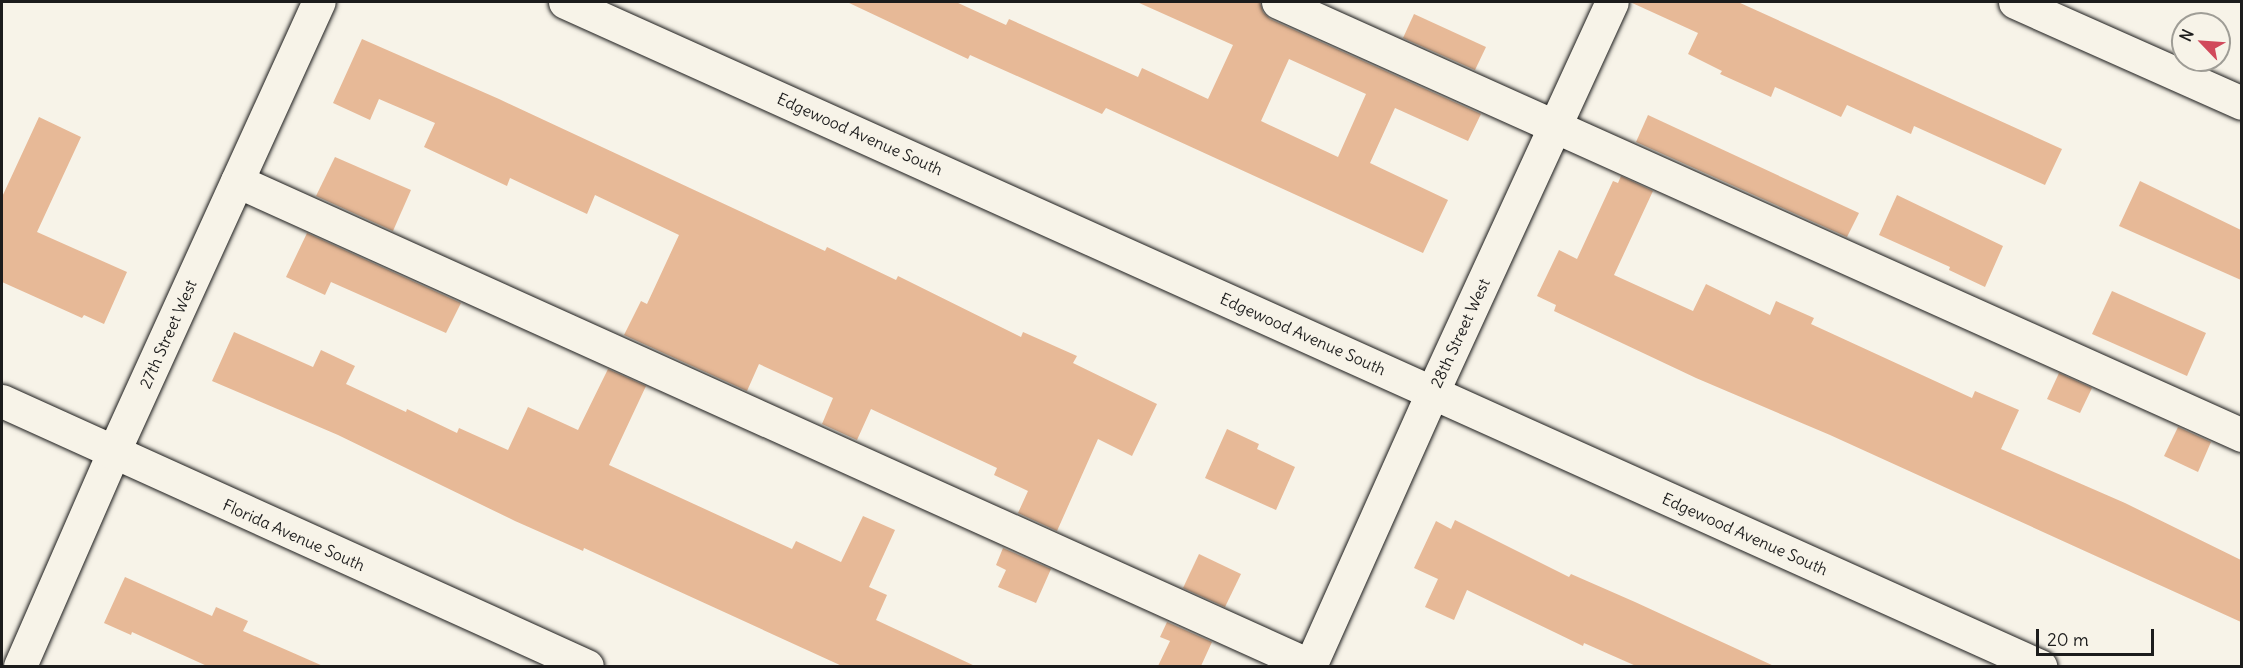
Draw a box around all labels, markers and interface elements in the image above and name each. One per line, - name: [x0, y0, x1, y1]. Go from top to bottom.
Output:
- north arrow: [2171, 12, 2231, 72]
- text: N: [2175, 26, 2198, 44]
- street label: Edgewood Avenue South: [774, 89, 946, 179]
- street label: 28th Street West: [1426, 275, 1494, 391]
- street label: 27th Street West: [135, 277, 201, 391]
- street label: Edgewood Avenue South: [1217, 289, 1389, 379]
- street label: Edgewood Avenue South: [1659, 489, 1831, 579]
- street label: Florida Avenue South: [220, 495, 368, 575]
- scale bar: [2039, 617, 2158, 655]
- text: 20 m: [2047, 628, 2089, 651]

